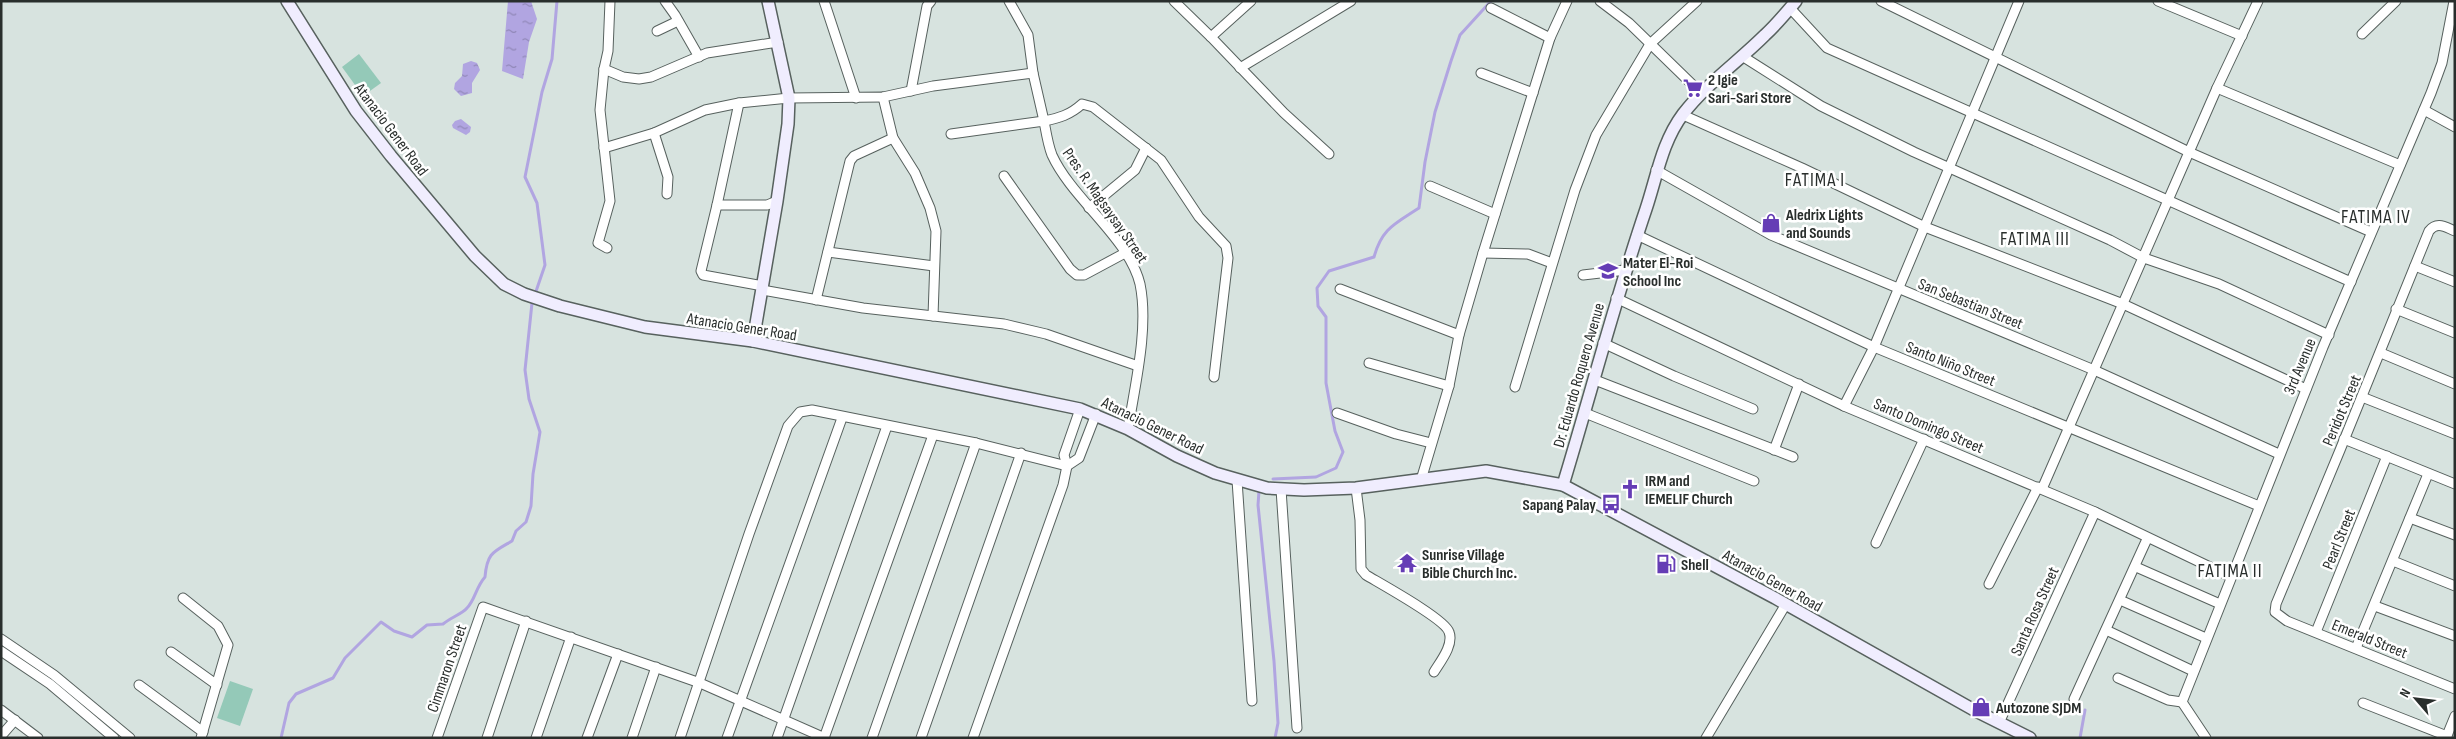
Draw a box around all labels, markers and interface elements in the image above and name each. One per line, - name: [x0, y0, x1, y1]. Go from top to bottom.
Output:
- place label: 2 Igie Sari-Sari Store: [1708, 71, 1792, 108]
- supermarket icon: 2 Igie Sari-Sari Store: [1682, 77, 1704, 99]
- street label: Atanacio Gener Road: [349, 79, 432, 180]
- street label: Pres. R. Magsaysay Street: [1058, 145, 1152, 267]
- district label: FATIMA I: [1785, 169, 1845, 192]
- place label: Aledrix Lights and Sounds: [1785, 206, 1863, 243]
- district label: FATIMA IV: [2341, 206, 2411, 229]
- shop icon: Aledrix Lights and Sounds: [1760, 212, 1782, 234]
- district label: FATIMA III: [2000, 228, 2070, 251]
- place label: Mater El-Roi School Inc: [1623, 254, 1693, 291]
- school or university icon: Mater El-Roi School Inc: [1597, 260, 1619, 282]
- street label: San Sebastian Street: [1915, 275, 2026, 334]
- street label: Dr. Eduardo Roquero Avenue: [1550, 301, 1609, 450]
- street label: Atanacio Gener Road: [685, 309, 798, 346]
- street label: 3rd Avenue: [2280, 336, 2321, 398]
- street label: Santo Niño Street: [1903, 338, 1998, 391]
- street label: Peridot Street: [2319, 372, 2366, 449]
- street label: Atanacio Gener Road: [1097, 393, 1206, 459]
- street label: Santo Domingo Street: [1870, 395, 1986, 458]
- place label: IRM and IEMELIF Church: [1645, 472, 1733, 509]
- church icon: IRM and IEMELIF Church: [1619, 478, 1641, 500]
- bus stop icon: Sapang Palay: [1600, 493, 1622, 515]
- place label: Sapang Palay: [1522, 496, 1596, 515]
- street label: Pearl Street: [2319, 507, 2360, 572]
- place label: Sunrise Village Bible Church Inc.: [1422, 546, 1517, 583]
- street label: Atanacio Gener Road: [1718, 546, 1825, 617]
- temple icon: Sunrise Village Bible Church Inc.: [1396, 552, 1418, 574]
- fuel station icon: Shell: [1655, 553, 1677, 575]
- place label: Shell: [1681, 556, 1709, 575]
- district label: FATIMA II: [2197, 560, 2263, 583]
- street label: Santa Rosa Street: [2007, 564, 2064, 659]
- street label: Emerald Street: [2329, 616, 2410, 663]
- street label: Cimmaron Street: [424, 622, 471, 715]
- north arrow: [2391, 674, 2441, 724]
- text: N: [2396, 686, 2414, 700]
- shop icon: Autozone SJDM: [1970, 696, 1992, 718]
- place label: Autozone SJDM: [1995, 699, 2081, 718]

